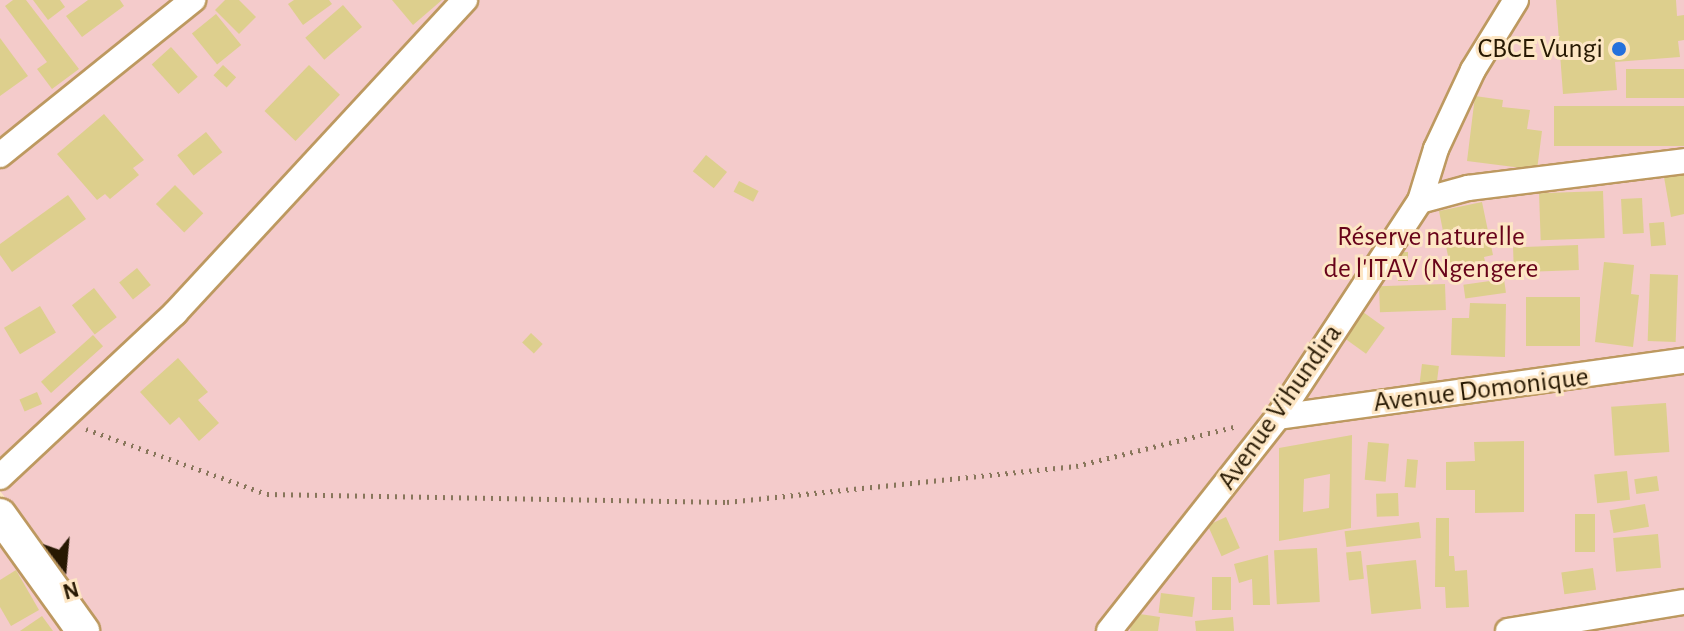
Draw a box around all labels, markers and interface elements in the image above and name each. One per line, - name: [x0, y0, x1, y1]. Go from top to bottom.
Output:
- place label: CBCE Vungi: [1477, 32, 1603, 66]
- marker: CBCE Vungi: [1610, 40, 1628, 58]
- park label: Réserve naturelle de l'ITAV (Ngengere: [1324, 220, 1538, 286]
- street label: Avenue Vihundira: [1210, 318, 1350, 496]
- street label: Avenue Domonique: [1372, 360, 1590, 420]
- north arrow: [24, 527, 104, 607]
- text: N: [60, 577, 81, 603]

